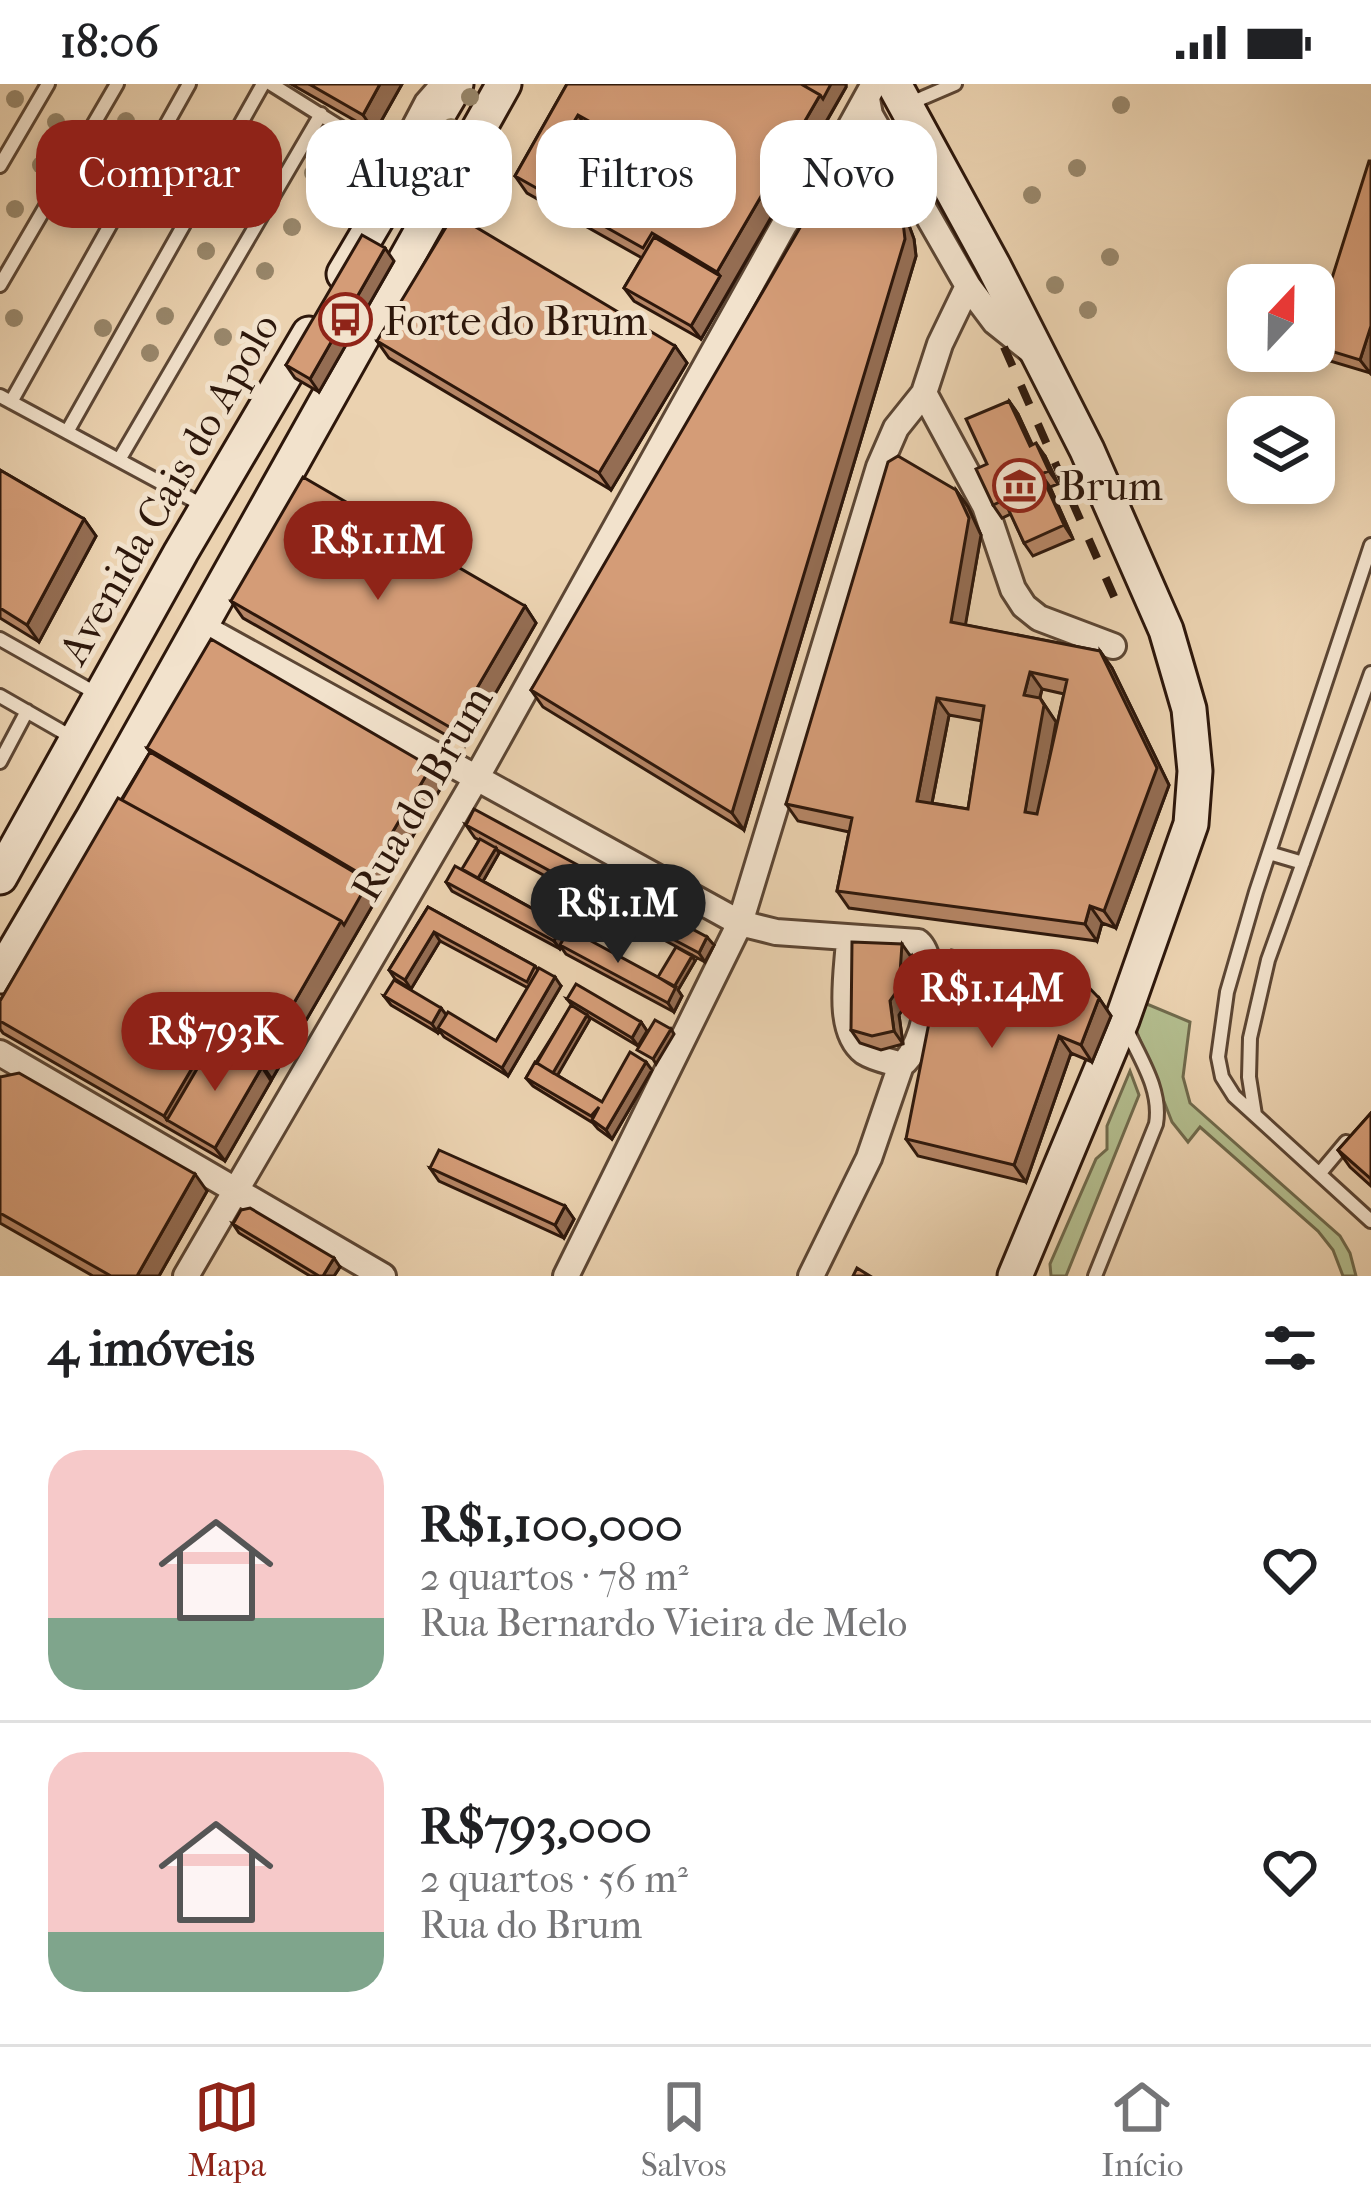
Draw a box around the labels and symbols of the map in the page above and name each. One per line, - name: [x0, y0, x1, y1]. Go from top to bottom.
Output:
- north arrow: [1227, 264, 1335, 372]
- bus stop icon: Forte do Brum: [317, 292, 373, 348]
- place label: Forte do Brum: [384, 297, 647, 346]
- street label: Avenida Cais do Apolo: [48, 305, 290, 674]
- museum icon: Brum: [992, 457, 1048, 513]
- place label: Brum: [1059, 462, 1163, 511]
- pin: R$1.11M: [267, 501, 489, 603]
- street label: Rua do Brum: [341, 678, 503, 910]
- pin: R$1.1M: [520, 864, 716, 966]
- pin: R$1.14M: [881, 949, 1103, 1051]
- pin: R$793K: [117, 992, 313, 1094]

